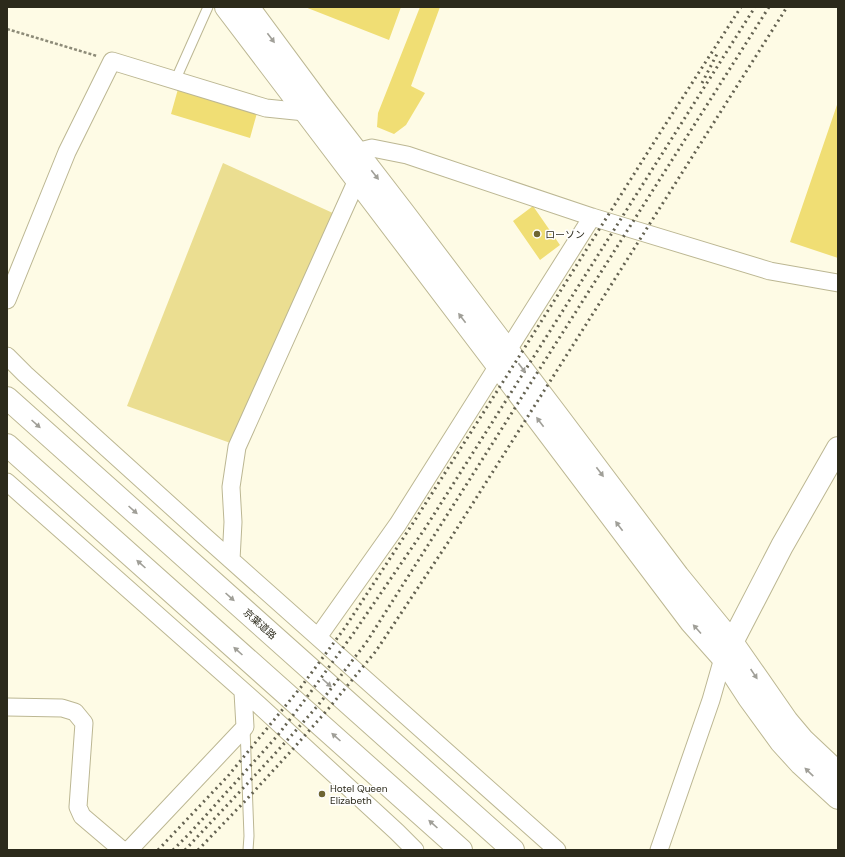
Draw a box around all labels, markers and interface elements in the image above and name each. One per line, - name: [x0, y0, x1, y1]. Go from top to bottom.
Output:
- one-way arrow: [267, 33, 275, 44]
- one-way arrow: [370, 170, 379, 181]
- place label: ローソン: [545, 228, 585, 241]
- marker: ローソン: [532, 229, 542, 239]
- one-way arrow: [458, 313, 466, 324]
- one-way arrow: [517, 362, 526, 373]
- one-way arrow: [537, 417, 545, 427]
- one-way arrow: [31, 419, 41, 428]
- one-way arrow: [596, 466, 604, 477]
- one-way arrow: [128, 506, 138, 515]
- one-way arrow: [614, 520, 623, 531]
- one-way arrow: [136, 560, 147, 569]
- one-way arrow: [225, 592, 235, 602]
- street label: 京葉道路: [241, 606, 279, 642]
- one-way arrow: [693, 624, 702, 634]
- one-way arrow: [233, 646, 244, 655]
- one-way arrow: [750, 669, 758, 679]
- one-way arrow: [322, 679, 332, 688]
- one-way arrow: [331, 733, 340, 742]
- one-way arrow: [804, 767, 814, 777]
- place label: Hotel Queen Elizabeth: [330, 782, 388, 807]
- marker: Hotel Queen Elizabeth: [317, 789, 327, 799]
- one-way arrow: [428, 820, 437, 829]

